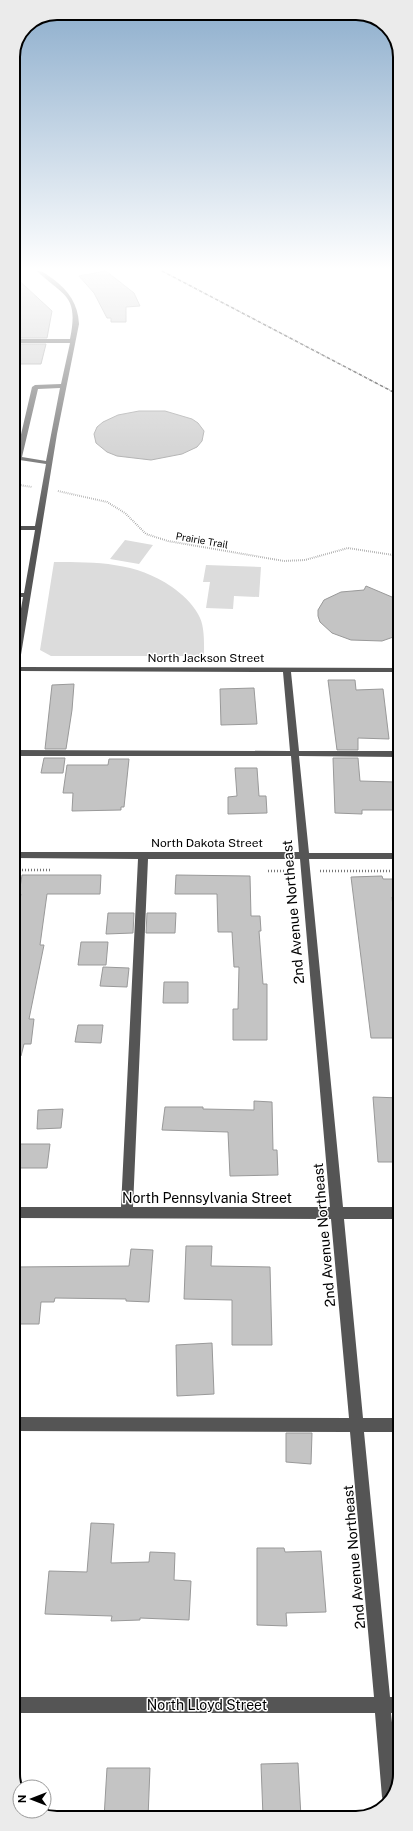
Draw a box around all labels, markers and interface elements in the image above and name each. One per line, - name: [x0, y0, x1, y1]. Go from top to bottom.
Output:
- street label: Prairie Trail: [175, 529, 229, 551]
- street label: North Jackson Street: [148, 651, 265, 665]
- street label: North Dakota Street: [151, 836, 263, 850]
- street label: 2nd Avenue Northeast: [279, 839, 307, 985]
- street label: 2nd Avenue Northeast: [310, 1162, 338, 1308]
- street label: North Pennsylvania Street: [122, 1190, 292, 1206]
- street label: 2nd Avenue Northeast: [340, 1484, 368, 1630]
- street label: North Lloyd Street: [147, 1697, 267, 1713]
- north arrow: [12, 1779, 52, 1819]
- text: N: [16, 1795, 28, 1803]

